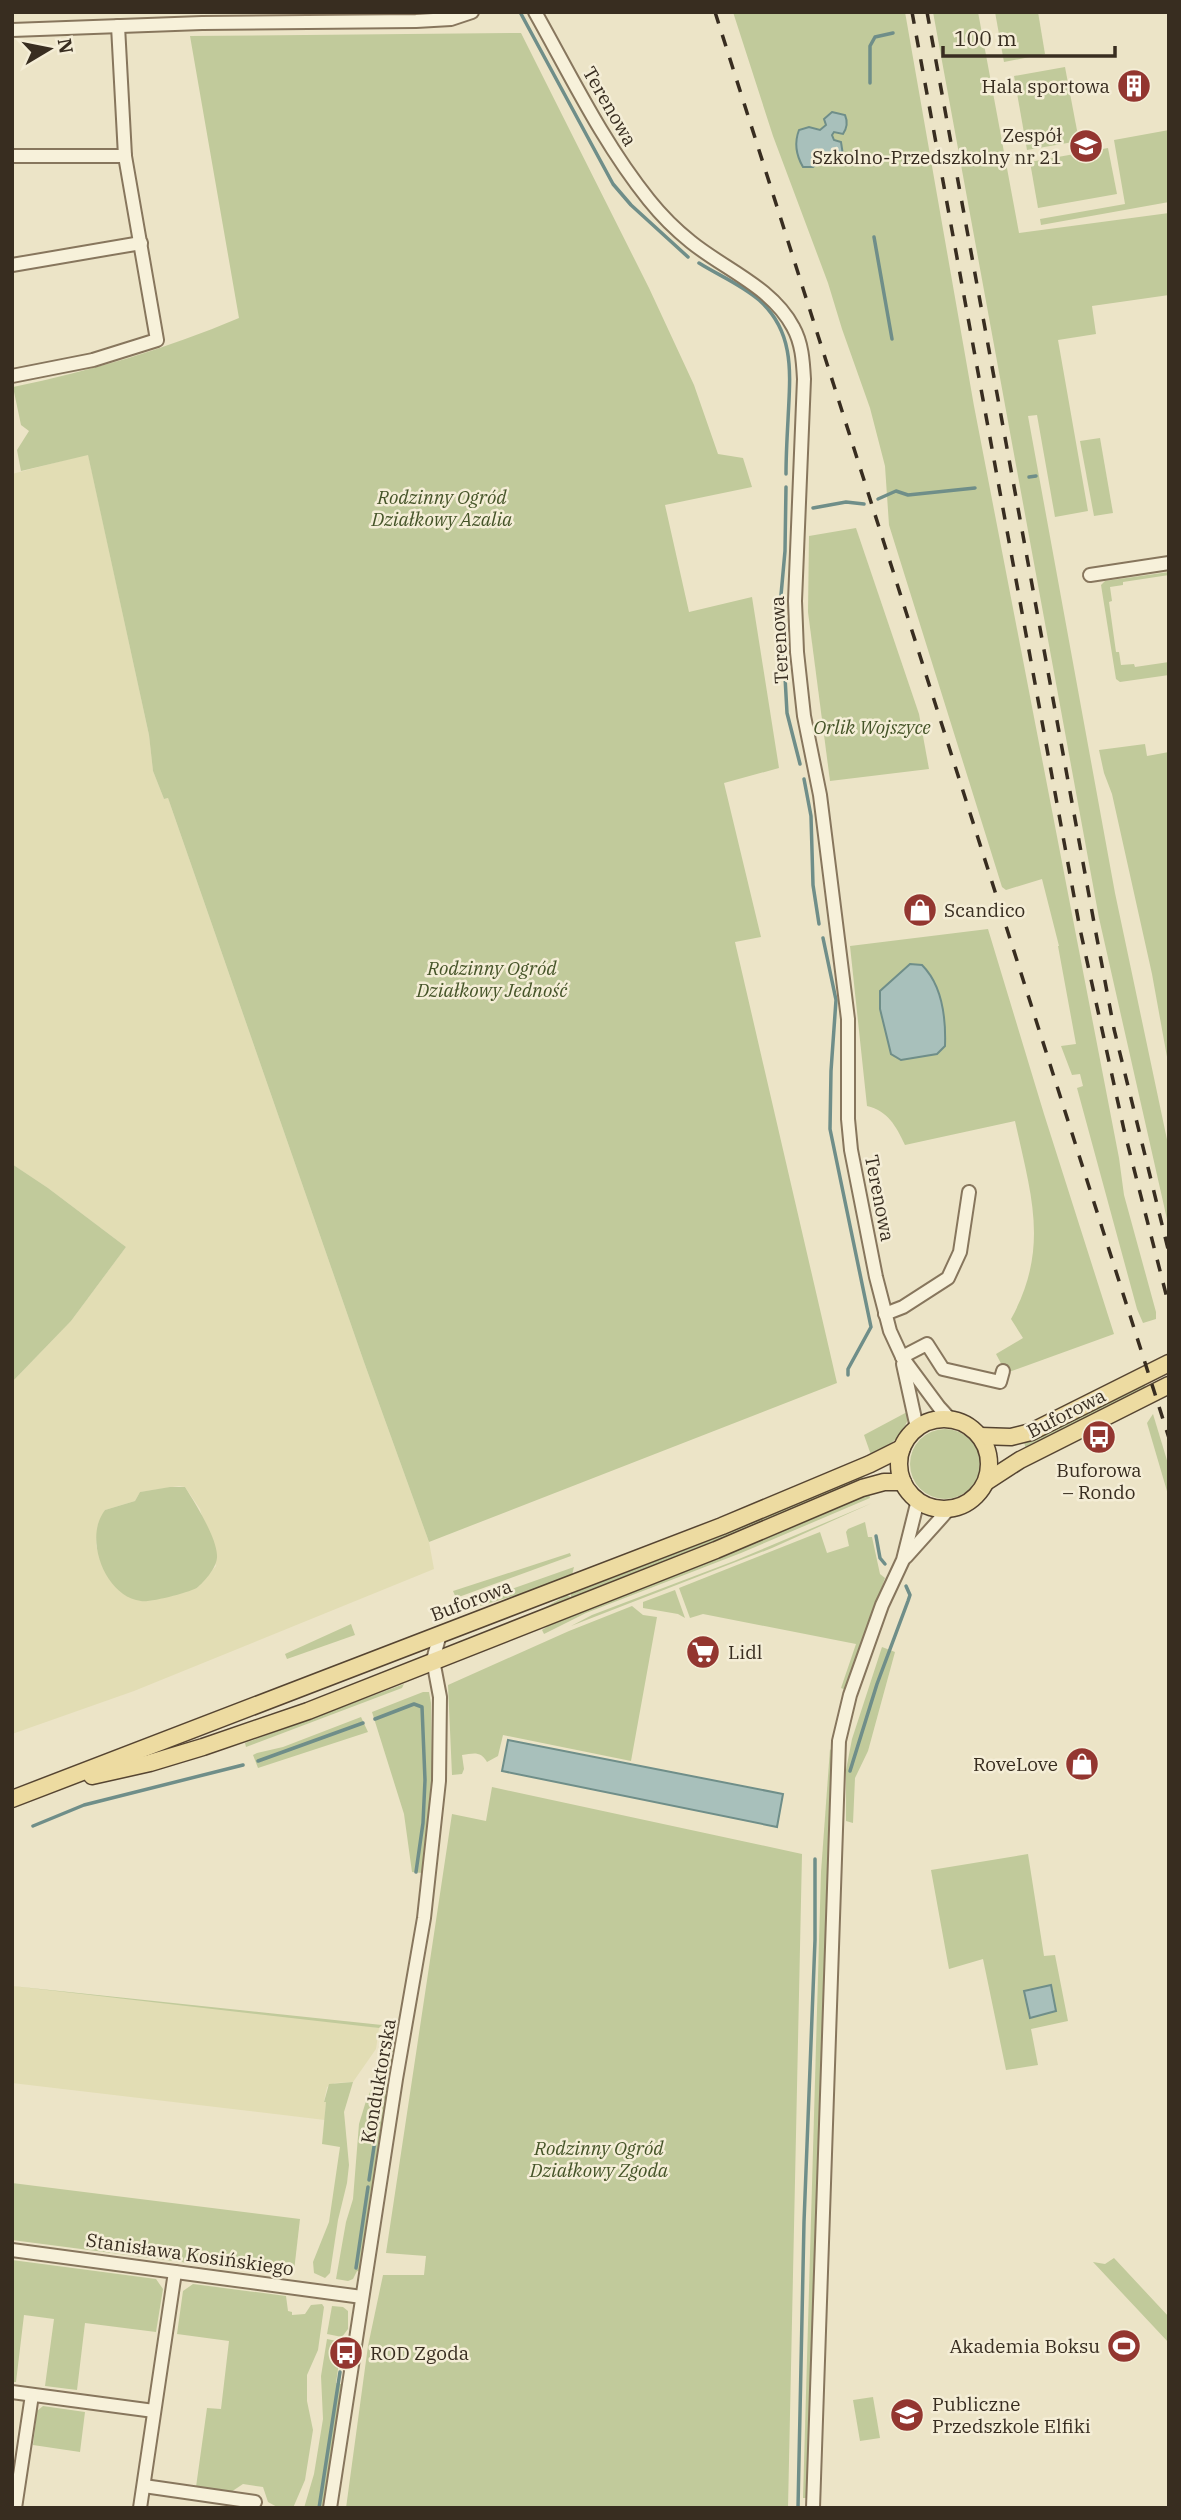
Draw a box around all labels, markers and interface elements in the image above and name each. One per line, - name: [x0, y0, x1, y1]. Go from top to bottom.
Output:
- north arrow: [14, 14, 84, 84]
- scale bar: [943, 14, 1114, 58]
- text: 100 m: [954, 24, 1017, 52]
- text: N: [53, 37, 79, 56]
- street label: Terenowa: [578, 62, 642, 150]
- building icon: Hala sportowa: [1115, 67, 1153, 105]
- place label: Hala sportowa: [981, 74, 1110, 98]
- place label: Zespół Szkolno-Przedszkolny nr 21: [812, 123, 1062, 169]
- school or university icon: Zespół Szkolno-Przedszkolny nr 21: [1067, 127, 1105, 165]
- park label: Rodzinny Ogród Działkowy Azalia: [371, 485, 513, 531]
- street label: Terenowa: [765, 595, 793, 685]
- park label: Orlik Wojszyce: [813, 715, 931, 739]
- shop icon: Scandico: [901, 891, 939, 929]
- place label: Scandico: [944, 898, 1025, 922]
- park label: Rodzinny Ogród Działkowy Jedność: [415, 956, 568, 1002]
- street label: Terenowa: [860, 1153, 900, 1243]
- street label: Buforowa: [1023, 1383, 1109, 1443]
- bus stop icon: Buforowa – Rondo: [1080, 1418, 1118, 1456]
- place label: Buforowa – Rondo: [1056, 1458, 1142, 1504]
- street label: Buforowa: [427, 1573, 515, 1627]
- supermarket icon: Lidl: [684, 1633, 722, 1671]
- place label: Lidl: [728, 1640, 763, 1664]
- shop icon: RoveLove: [1063, 1745, 1101, 1783]
- place label: RoveLove: [973, 1752, 1058, 1776]
- street label: Konduktorska: [355, 2017, 401, 2145]
- park label: Rodzinny Ogród Działkowy Zgoda: [529, 2136, 669, 2182]
- street label: Stanisława Kosińskiego: [85, 2228, 295, 2280]
- sports icon: Akademia Boksu: [1105, 2327, 1143, 2365]
- bus stop icon: ROD Zgoda: [327, 2334, 365, 2372]
- place label: Akademia Boksu: [950, 2334, 1100, 2358]
- place label: ROD Zgoda: [370, 2341, 469, 2365]
- place label: Publiczne Przedszkole Elfiki: [932, 2392, 1091, 2438]
- school or university icon: Publiczne Przedszkole Elfiki: [888, 2396, 926, 2434]

